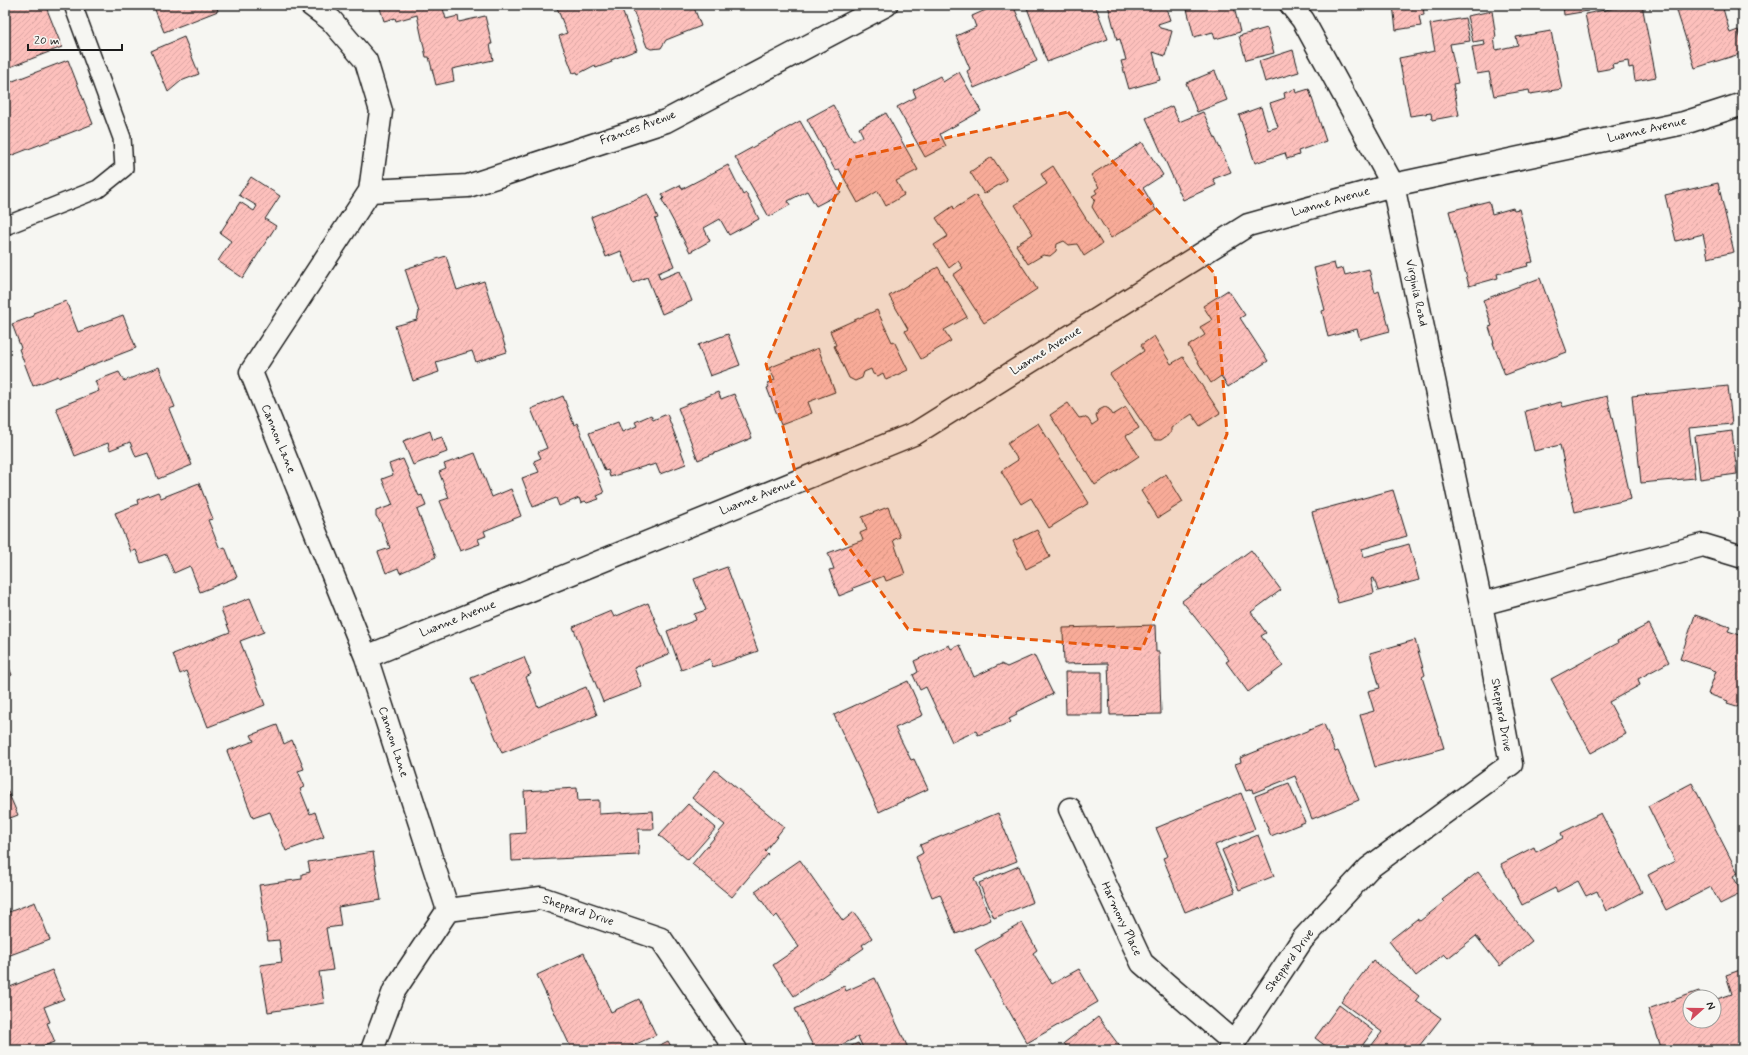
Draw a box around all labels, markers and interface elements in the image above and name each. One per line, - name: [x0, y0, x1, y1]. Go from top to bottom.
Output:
- scale bar: [28, 26, 122, 52]
- text: 20 m: [34, 33, 60, 49]
- street label: Frances Avenue: [598, 107, 679, 149]
- street label: Luanne Avenue: [1606, 113, 1688, 147]
- street label: Luanne Avenue: [1290, 183, 1372, 221]
- street label: Virginia Road: [1401, 258, 1431, 328]
- street label: Luanne Avenue: [1008, 323, 1084, 379]
- street label: Cannon Lane: [257, 402, 299, 476]
- street label: Luanne Avenue: [718, 474, 798, 520]
- street label: Luanne Avenue: [418, 596, 498, 642]
- street label: Sheppard Drive: [1487, 677, 1515, 753]
- street label: Cannon Lane: [374, 705, 412, 779]
- street label: Harmony Place: [1097, 879, 1145, 959]
- street label: Sheppard Drive: [540, 892, 616, 930]
- street label: Sheppard Drive: [1262, 926, 1318, 996]
- north arrow: [1682, 989, 1722, 1029]
- text: N: [1703, 1000, 1718, 1012]

